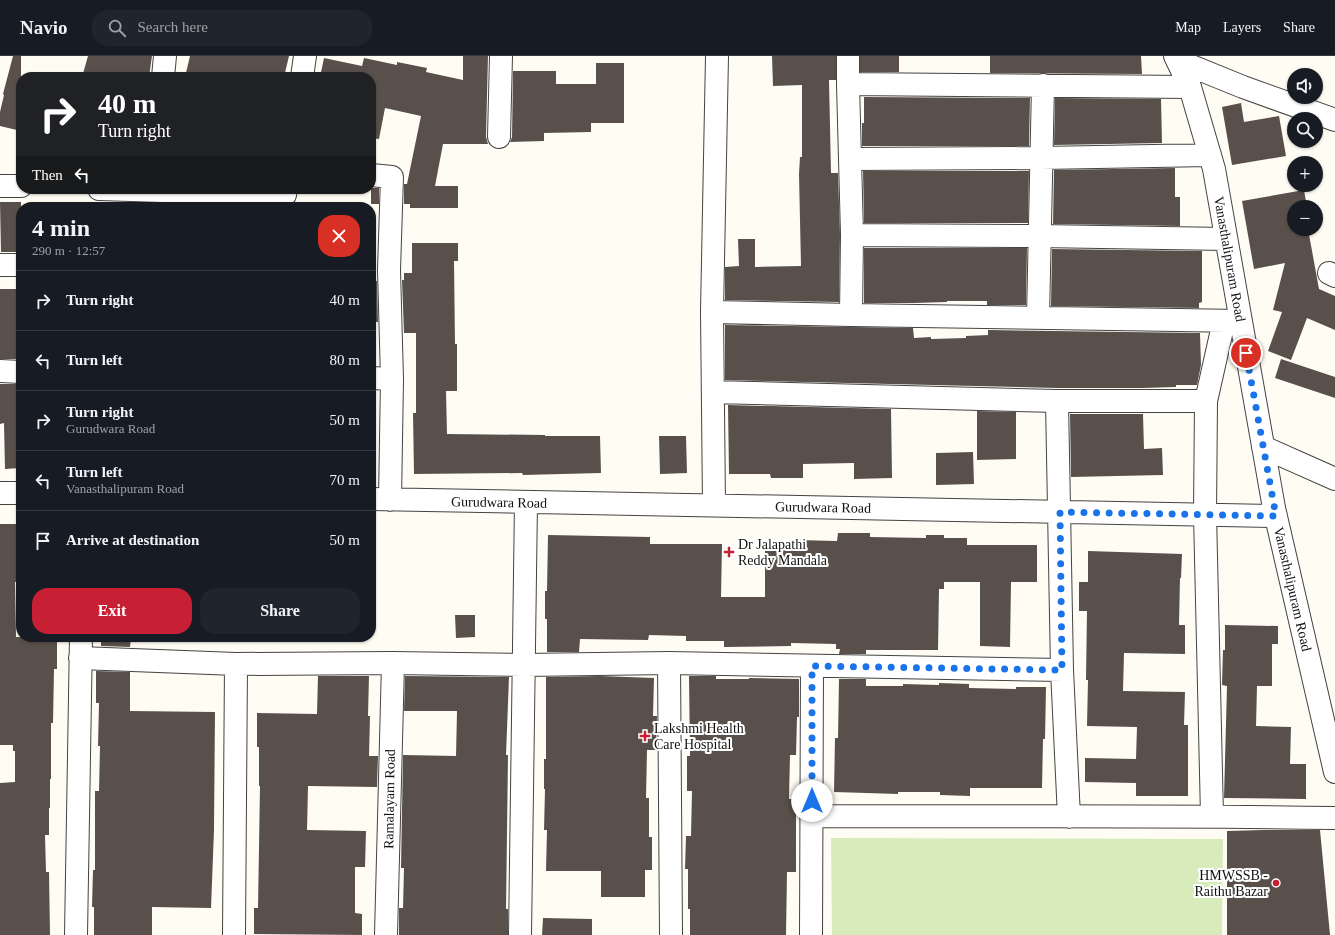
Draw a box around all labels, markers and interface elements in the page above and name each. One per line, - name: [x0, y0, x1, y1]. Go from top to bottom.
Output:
- search box: [92, 10, 372, 46]
- text: Navio: [20, 17, 68, 38]
- icon: search: [106, 17, 128, 39]
- text: Search here: [138, 19, 208, 35]
- text: Map: [1175, 20, 1201, 35]
- text: Layers: [1223, 20, 1261, 35]
- text: Share: [1283, 20, 1315, 35]
- map controls: [1287, 68, 1323, 236]
- button: sound: [1287, 68, 1323, 104]
- icon: right: [32, 88, 84, 140]
- text: 40 m: [98, 88, 156, 119]
- button: search: [1287, 112, 1323, 148]
- text: Turn right: [98, 121, 171, 141]
- button: +: [1287, 156, 1323, 192]
- icon: left: [71, 164, 93, 186]
- text: Then: [32, 167, 63, 183]
- street label: Vanasthalipuram Road: [1211, 195, 1248, 323]
- button: −: [1287, 200, 1323, 236]
- text: 4 min: [32, 215, 90, 241]
- button: close: [318, 215, 360, 257]
- text: 290 m · 12:57: [32, 243, 105, 258]
- icon: right: [32, 290, 54, 312]
- text: Turn right: [66, 292, 133, 308]
- text: 40 m: [330, 292, 360, 308]
- pin: [1229, 336, 1263, 370]
- icon: arrive: [1235, 342, 1257, 364]
- icon: left: [32, 350, 54, 372]
- text: Turn left: [66, 352, 123, 368]
- text: 80 m: [330, 352, 360, 368]
- text: Turn right: [66, 404, 133, 420]
- icon: right: [32, 410, 54, 432]
- text: 50 m: [330, 412, 360, 428]
- text: Gurudwara Road: [66, 421, 155, 436]
- text: Turn left: [66, 464, 123, 480]
- icon: left: [32, 470, 54, 492]
- text: 70 m: [330, 472, 360, 488]
- text: Vanasthalipuram Road: [66, 481, 184, 496]
- street label: Gurudwara Road: [451, 494, 547, 511]
- street label: Gurudwara Road: [775, 499, 871, 516]
- street label: Vanasthalipuram Road: [1271, 525, 1314, 653]
- icon: arrive: [32, 530, 54, 552]
- text: Arrive at destination: [66, 532, 199, 548]
- text: 50 m: [330, 532, 360, 548]
- place label: Dr Jalapathi Reddy Mandala: [738, 537, 828, 568]
- marker: Dr Jalapathi Reddy Mandala: [723, 546, 735, 558]
- button: Exit: [32, 588, 192, 634]
- button: Share: [200, 588, 360, 634]
- place label: Lakshmi Health Care Hospital: [654, 721, 744, 752]
- marker: Lakshmi Health Care Hospital: [639, 730, 651, 742]
- street label: Ramalayam Road: [381, 749, 398, 849]
- position arrow: [791, 780, 833, 822]
- place label: HMWSSB - Raithu Bazar: [1195, 868, 1268, 899]
- marker: HMWSSB - Raithu Bazar: [1271, 878, 1281, 888]

